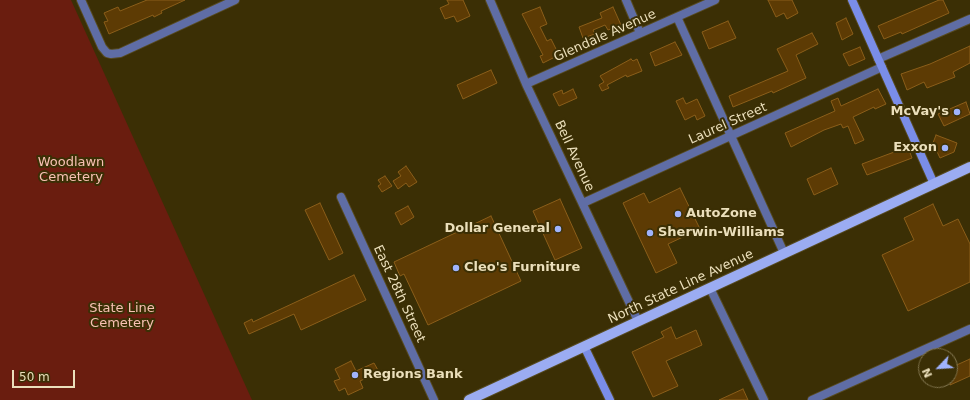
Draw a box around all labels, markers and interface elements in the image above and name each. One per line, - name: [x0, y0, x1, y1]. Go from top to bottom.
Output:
- street label: Glendale Avenue: [551, 6, 659, 66]
- street label: Laurel Street: [687, 100, 769, 148]
- place label: McVay's: [890, 104, 949, 120]
- marker: McVay's: [952, 107, 962, 117]
- street label: Bell Avenue: [551, 118, 597, 194]
- place label: Exxon: [893, 140, 937, 156]
- marker: Exxon: [940, 143, 950, 153]
- park label: Woodlawn Cemetery: [38, 155, 104, 186]
- place label: AutoZone: [686, 206, 757, 222]
- marker: AutoZone: [673, 209, 683, 219]
- place label: Dollar General: [444, 221, 550, 237]
- marker: Dollar General: [553, 224, 563, 234]
- place label: Sherwin-Williams: [658, 225, 785, 241]
- marker: Sherwin-Williams: [645, 228, 655, 238]
- street label: East 28th Street: [370, 243, 428, 345]
- street label: North State Line Avenue: [606, 246, 756, 328]
- place label: Cleo's Furniture: [464, 260, 580, 276]
- marker: Cleo's Furniture: [451, 263, 461, 273]
- park label: State Line Cemetery: [89, 301, 155, 332]
- north arrow: [918, 348, 958, 388]
- scale bar: [14, 362, 77, 388]
- text: N: [920, 366, 935, 380]
- place label: Regions Bank: [363, 367, 463, 383]
- text: 50 m: [19, 370, 50, 384]
- marker: Regions Bank: [350, 370, 360, 380]

